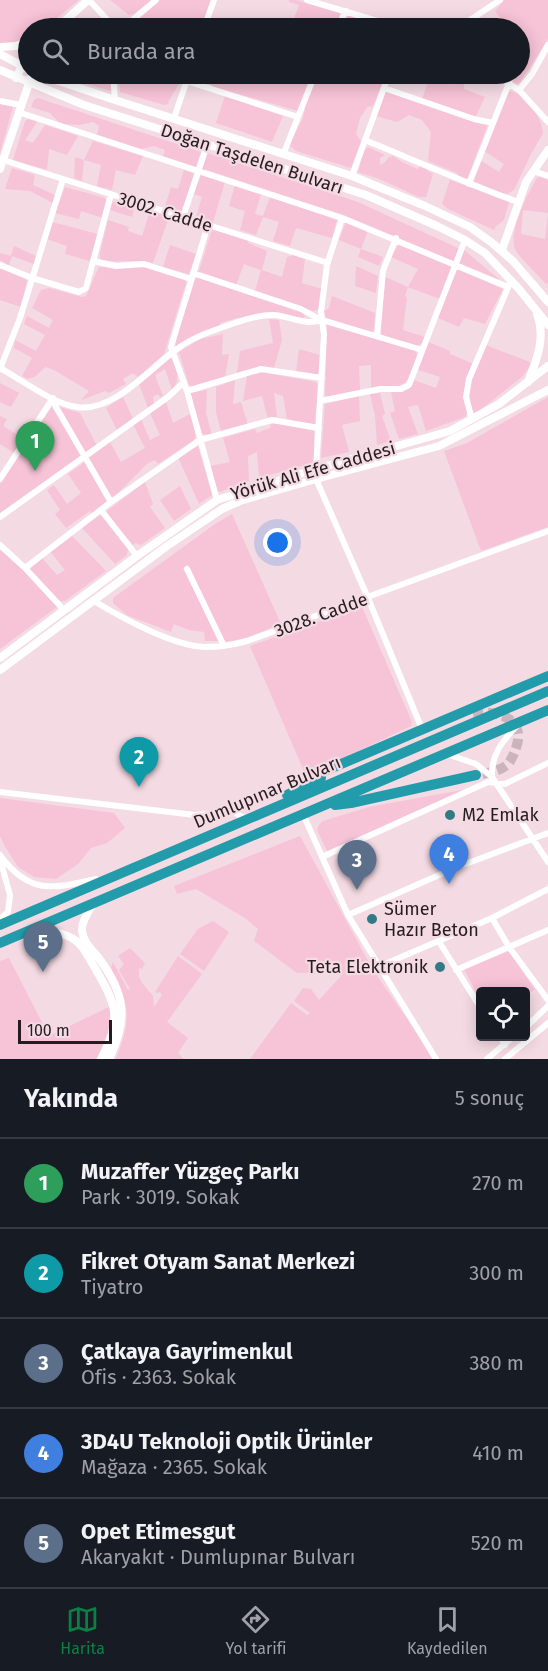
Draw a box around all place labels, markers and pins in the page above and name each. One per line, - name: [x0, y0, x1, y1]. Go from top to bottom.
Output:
- pin: 1: [15, 422, 54, 471]
- pin: 2: [120, 738, 158, 787]
- place label: M2 Emlak: [462, 804, 540, 826]
- marker: M2 Emlak: [443, 808, 457, 822]
- pin: 4: [430, 834, 468, 884]
- pin: 3: [338, 840, 376, 890]
- place label: Sümer Hazır Beton: [384, 898, 479, 941]
- marker: Sümer Hazır Beton: [365, 912, 379, 926]
- pin: 5: [24, 922, 63, 972]
- place label: Teta Elektronik: [307, 956, 429, 978]
- marker: Teta Elektronik: [433, 960, 447, 974]

